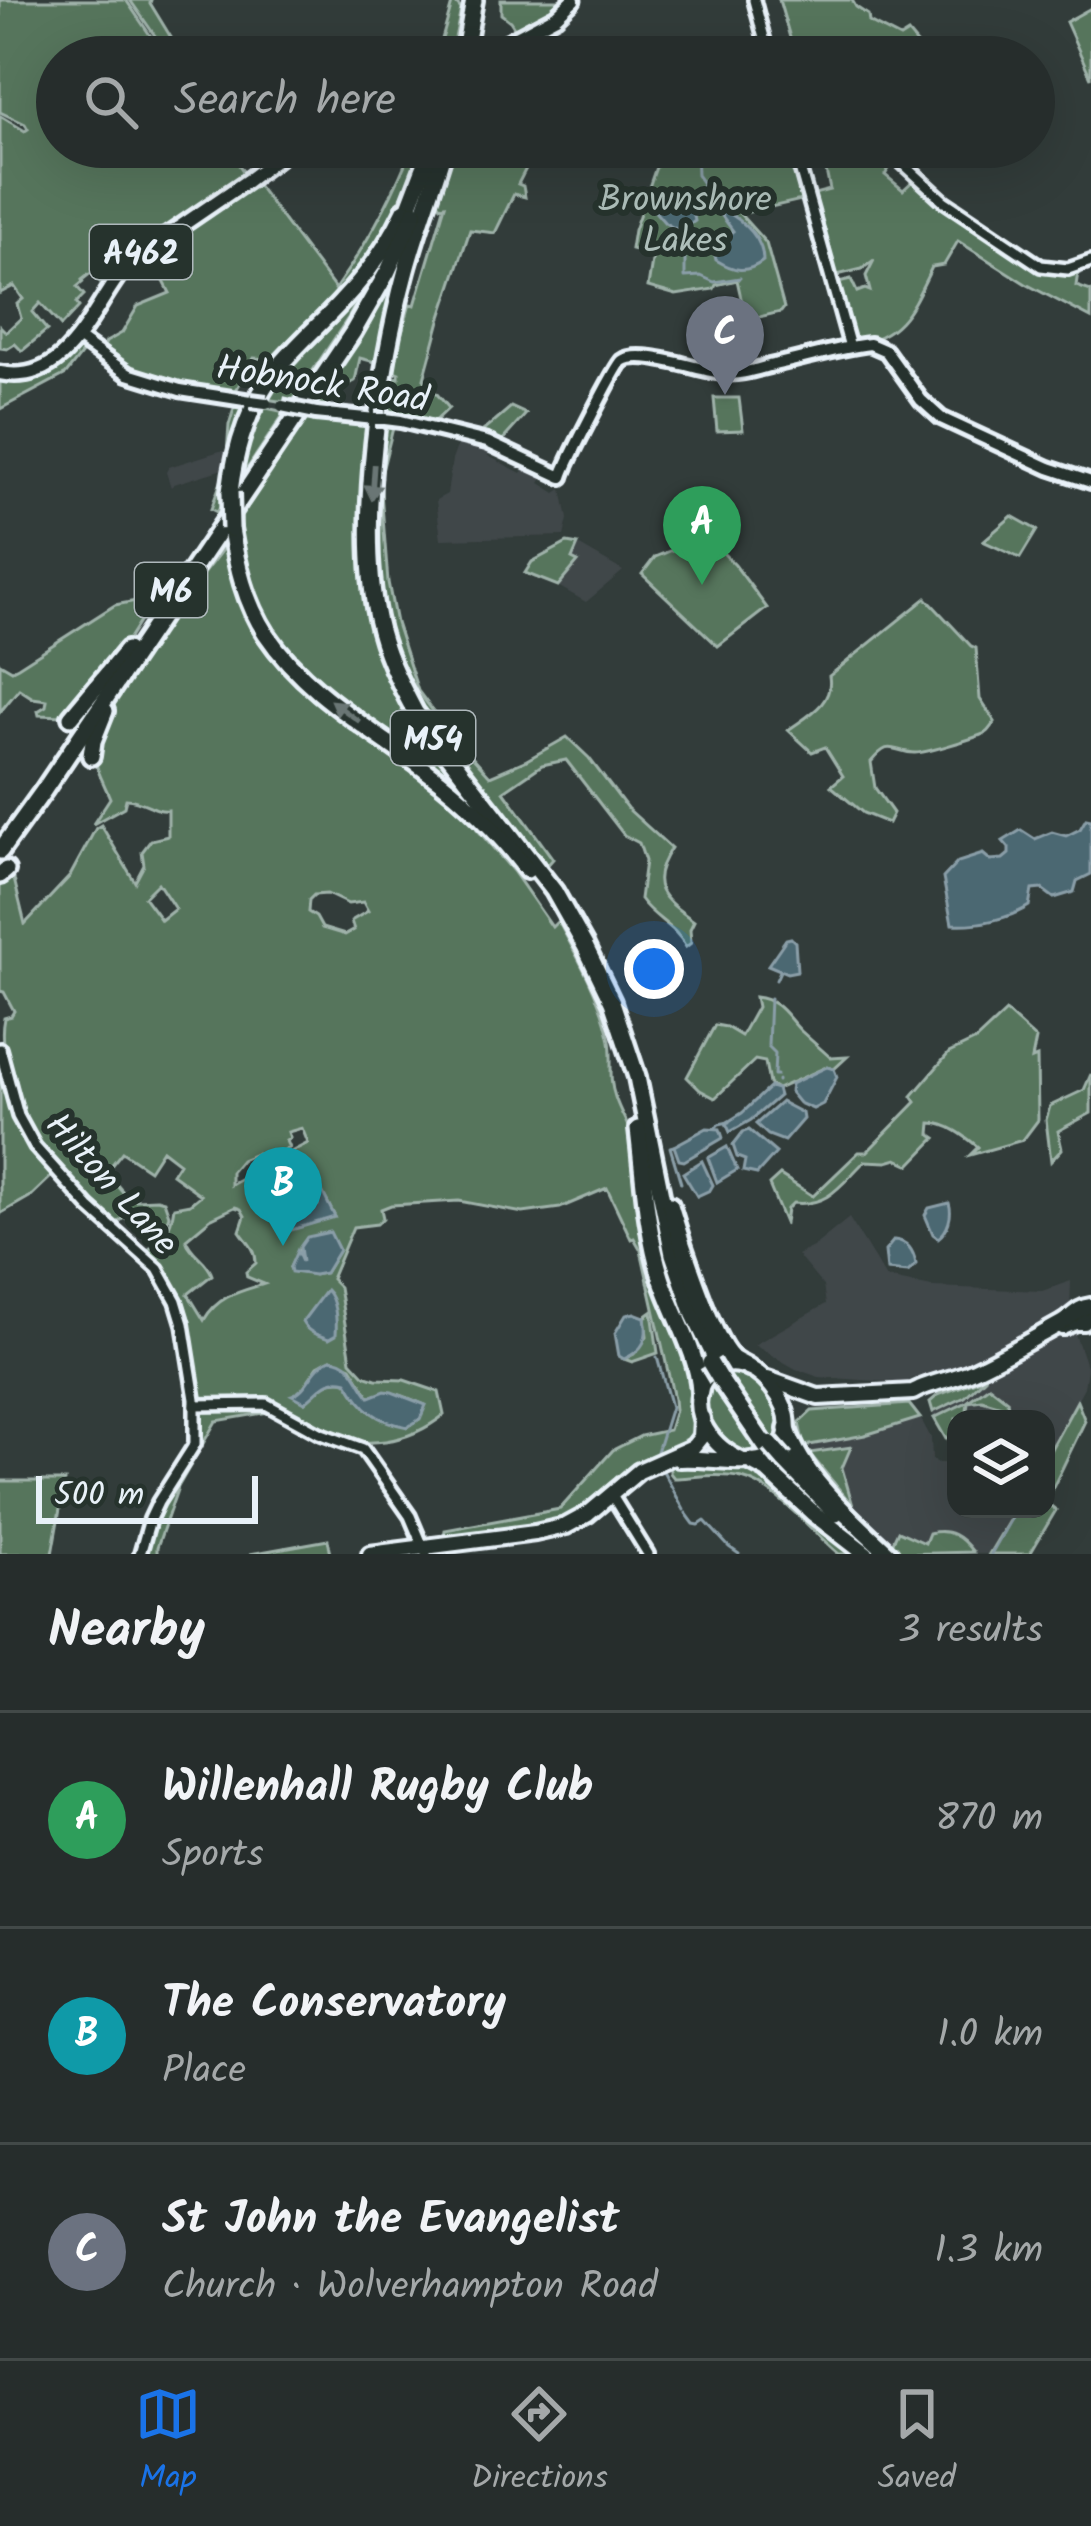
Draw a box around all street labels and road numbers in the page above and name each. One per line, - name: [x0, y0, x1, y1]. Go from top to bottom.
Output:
- road number: A462: [90, 225, 192, 279]
- street label: Hobnock Road: [212, 341, 434, 431]
- road number: M6: [135, 563, 207, 617]
- road number: M54: [391, 711, 475, 765]
- street label: Hilton Lane: [30, 1100, 191, 1270]

